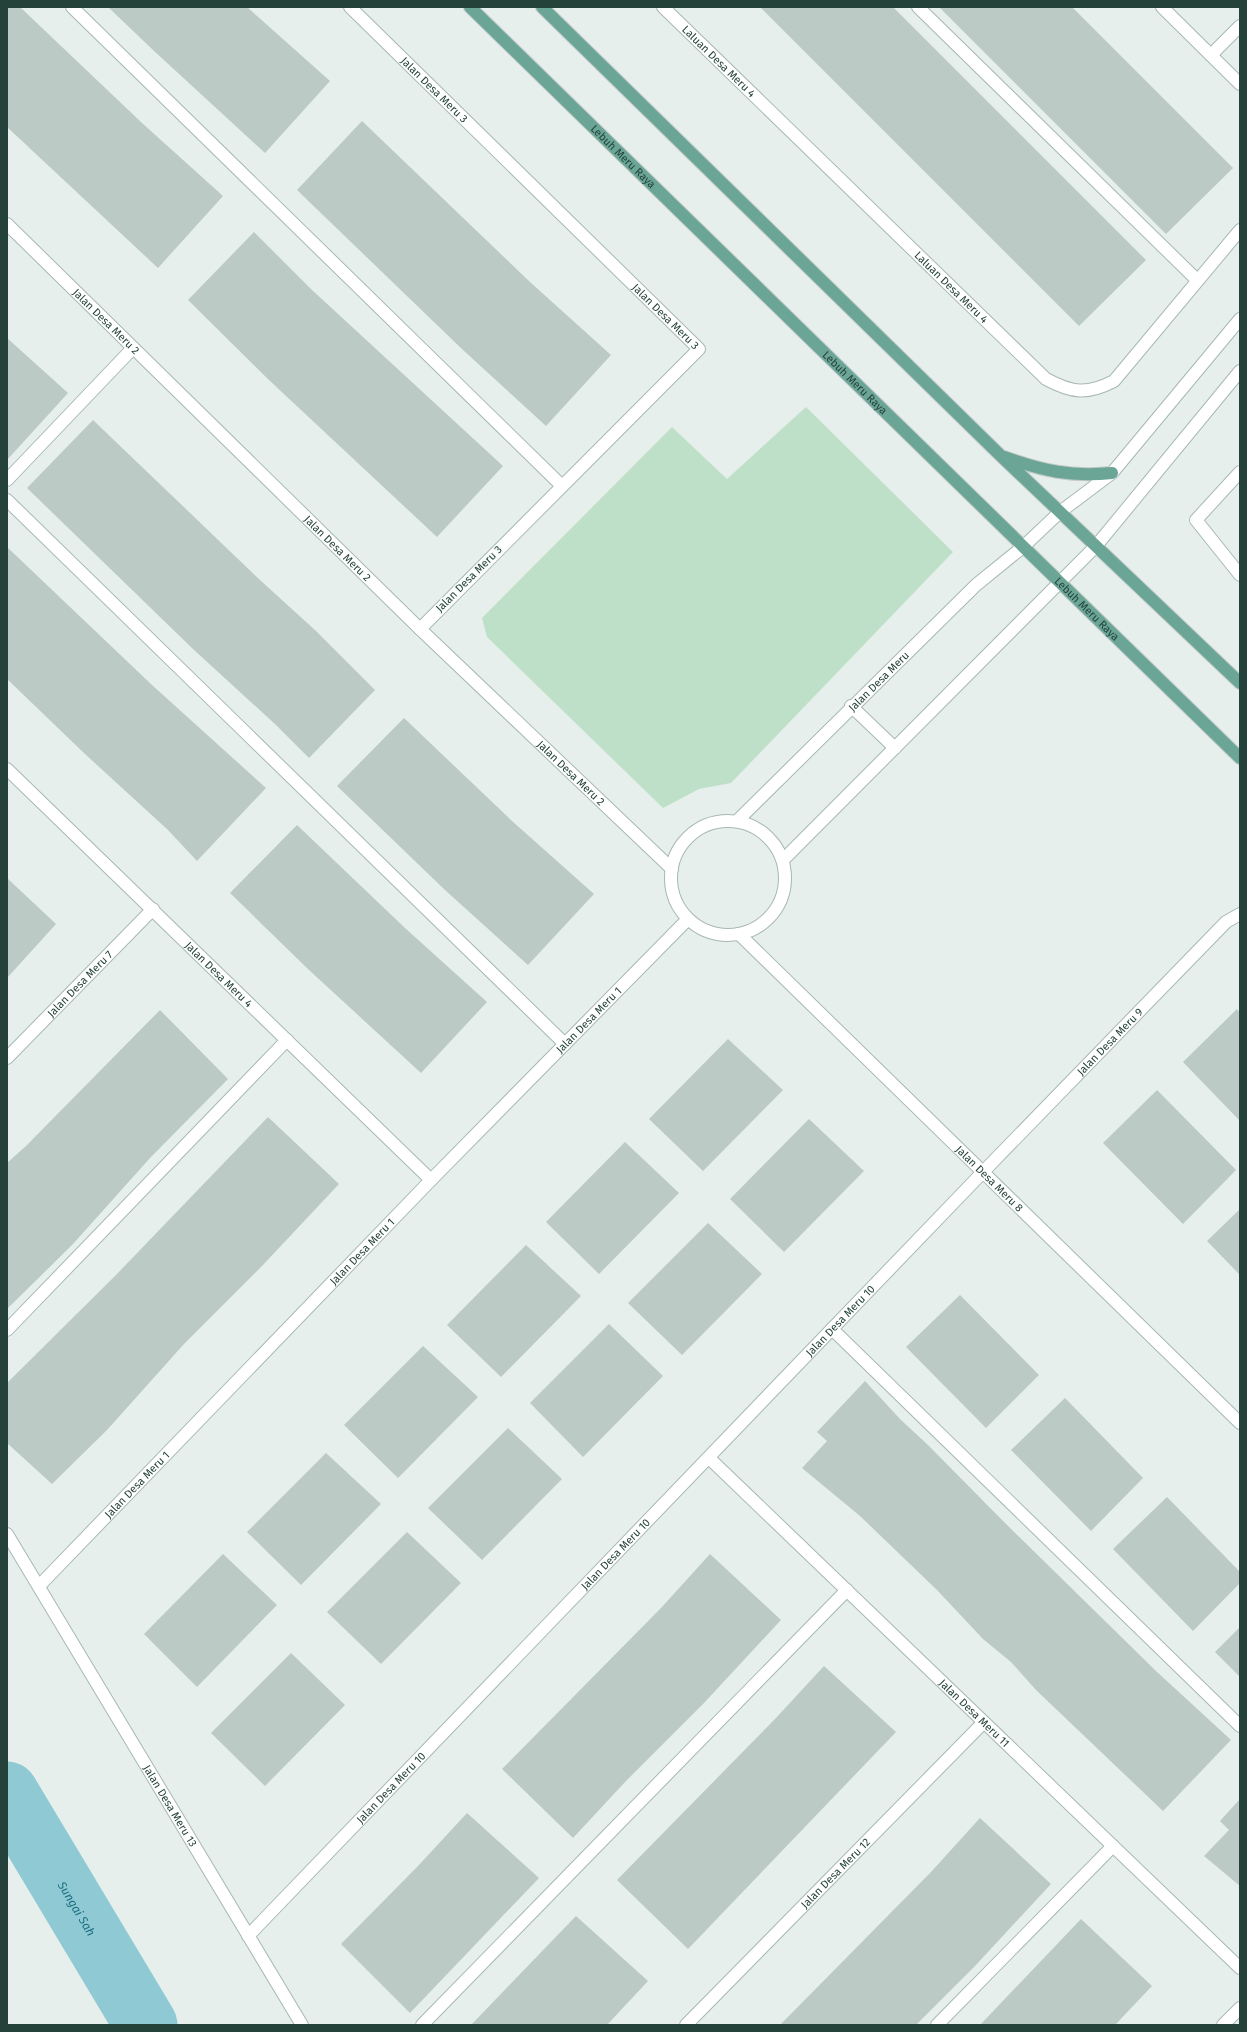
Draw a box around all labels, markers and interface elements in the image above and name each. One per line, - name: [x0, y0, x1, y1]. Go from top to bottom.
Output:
- street label: Laluan Desa Meru 4: [680, 23, 758, 100]
- street label: Jalan Desa Meru 3: [398, 54, 470, 125]
- street label: Lebuh Meru Raya: [588, 122, 658, 191]
- street label: Laluan Desa Meru 4: [912, 249, 991, 326]
- street label: Jalan Desa Meru 3: [630, 281, 702, 352]
- street label: Jalan Desa Meru 2: [70, 286, 142, 357]
- street label: Lebuh Meru Raya: [820, 348, 890, 417]
- street label: Jalan Desa Meru 2: [301, 513, 374, 584]
- street label: Jalan Desa Meru 3: [433, 543, 505, 615]
- street label: Lebuh Meru Raya: [1052, 574, 1122, 643]
- street label: Jalan Desa Meru: [846, 648, 912, 714]
- street label: Jalan Desa Meru 2: [535, 738, 608, 808]
- street label: Jalan Desa Meru 4: [182, 939, 255, 1010]
- street label: Jalan Desa Meru 7: [44, 948, 115, 1020]
- street label: Jalan Desa Meru 1: [553, 984, 624, 1056]
- street label: Jalan Desa Meru 9: [1074, 1005, 1145, 1078]
- street label: Jalan Desa Meru 8: [953, 1143, 1026, 1214]
- street label: Jalan Desa Meru 1: [327, 1215, 397, 1288]
- street label: Jalan Desa Meru 10: [803, 1282, 877, 1359]
- street label: Jalan Desa Meru 1: [102, 1449, 172, 1521]
- street label: Jalan Desa Meru 10: [578, 1516, 653, 1592]
- street label: Jalan Desa Meru 11: [937, 1676, 1012, 1750]
- street label: Jalan Desa Meru 10: [354, 1749, 428, 1826]
- street label: Jalan Desa Meru 13: [141, 1762, 200, 1849]
- street label: Jalan Desa Meru 12: [798, 1835, 873, 1911]
- water label: Sungai Sah: [54, 1878, 98, 1939]

